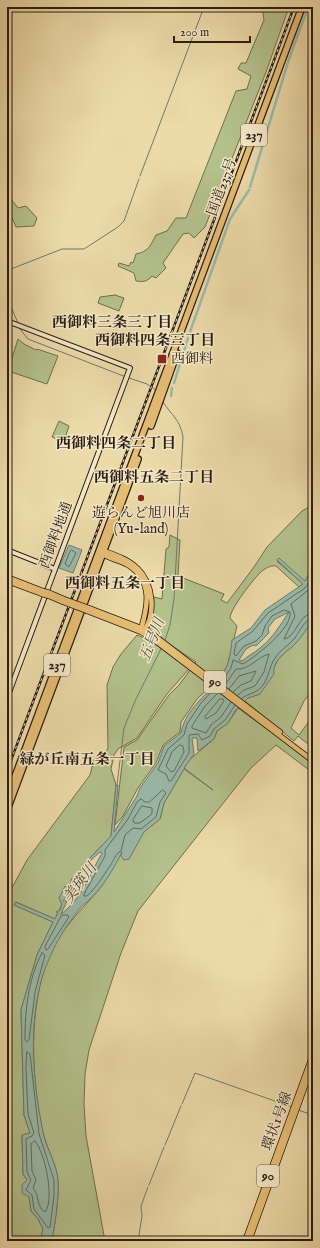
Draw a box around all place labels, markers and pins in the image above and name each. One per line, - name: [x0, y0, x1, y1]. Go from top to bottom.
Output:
- place label: 西御料: [171, 350, 213, 368]
- marker: 西御料: [156, 353, 168, 365]
- marker: 遊らんど旭川店 (Yu-land): [136, 493, 146, 503]
- place label: 遊らんど旭川店 (Yu-land): [92, 504, 190, 538]

